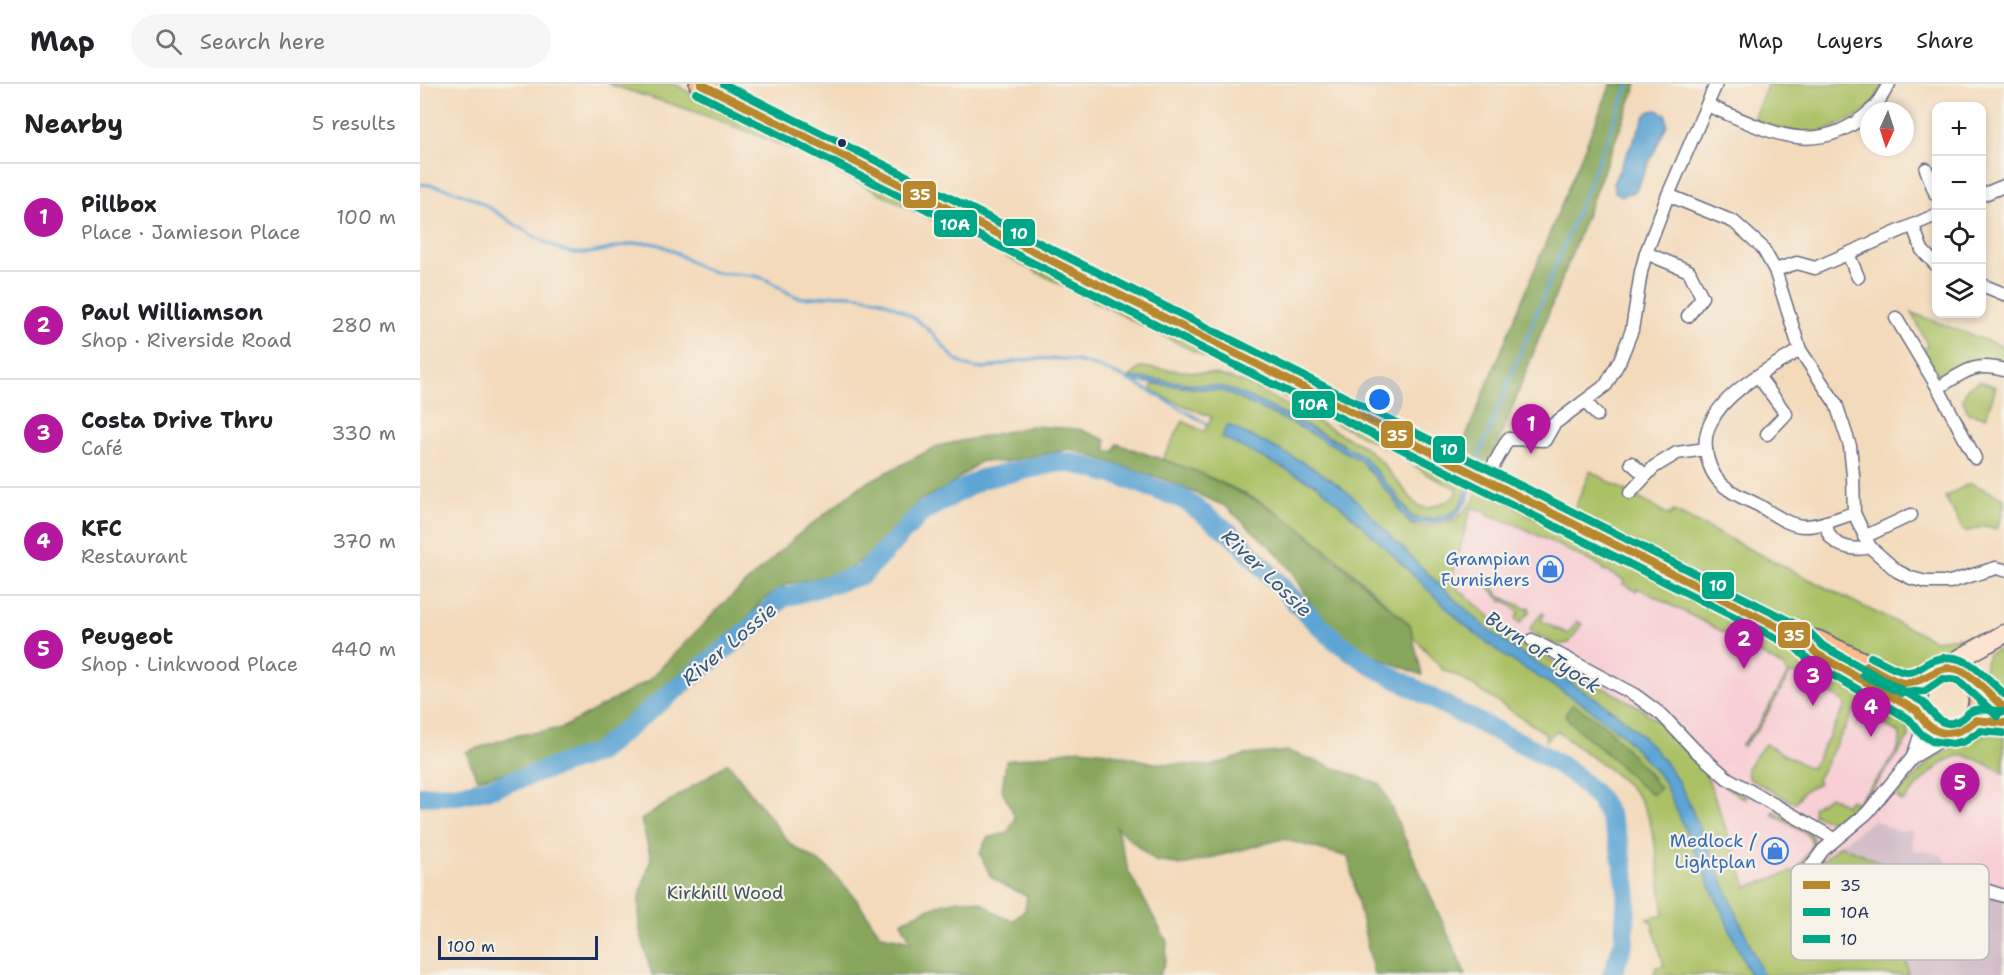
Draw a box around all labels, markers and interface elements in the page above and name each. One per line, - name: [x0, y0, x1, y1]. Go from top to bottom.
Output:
- search box: [131, 14, 551, 68]
- text: Map: [30, 22, 95, 60]
- icon: search: [152, 25, 185, 58]
- text: Search here: [200, 27, 325, 56]
- text: Map: [1738, 27, 1783, 55]
- text: Layers: [1816, 27, 1883, 55]
- text: Share: [1916, 27, 1974, 55]
- north arrow: [1860, 102, 1914, 156]
- map controls: [1932, 102, 1986, 318]
- button: +: [1932, 102, 1986, 156]
- text: Nearby: [24, 106, 123, 141]
- text: 5 results: [312, 110, 396, 136]
- unlabelled marker: [836, 137, 848, 149]
- button: −: [1932, 156, 1986, 210]
- line badge: 35: [902, 180, 937, 209]
- text: 35: [909, 184, 931, 205]
- text: Pillbox: [81, 190, 157, 219]
- text: 1: [39, 204, 48, 230]
- text: 100 m: [336, 204, 396, 230]
- line badge: 10A: [933, 209, 978, 238]
- button: locate: [1932, 210, 1986, 264]
- text: 10A: [940, 214, 970, 235]
- line badge: 10: [1002, 218, 1036, 247]
- text: Place · Jamieson Place: [81, 219, 301, 245]
- text: 10: [1010, 223, 1028, 244]
- button: layers: [1932, 264, 1986, 318]
- text: Paul Williamson: [81, 298, 263, 327]
- text: 2: [37, 312, 51, 338]
- text: 280 m: [331, 312, 396, 338]
- text: Shop · Riverside Road: [81, 327, 292, 353]
- your location: [1365, 385, 1394, 414]
- line badge: 10A: [1291, 390, 1336, 419]
- text: 10A: [1298, 394, 1328, 415]
- pin: 1: [1512, 404, 1550, 454]
- text: Costa Drive Thru: [81, 406, 273, 435]
- text: 3: [37, 420, 51, 446]
- text: 330 m: [332, 420, 396, 446]
- line badge: 35: [1380, 420, 1414, 449]
- text: 35: [1386, 425, 1408, 446]
- text: Café: [81, 435, 123, 461]
- line badge: 10: [1432, 435, 1466, 464]
- text: 10: [1440, 439, 1458, 460]
- text: KFC: [81, 514, 122, 543]
- water label: River Lossie: [1216, 523, 1318, 623]
- text: 4: [37, 528, 51, 554]
- text: 370 m: [332, 528, 396, 554]
- text: Restaurant: [81, 543, 188, 569]
- place label: Grampian Furnishers: [1441, 547, 1530, 592]
- shop icon: Grampian Furnishers: [1535, 554, 1565, 584]
- line badge: 10: [1701, 571, 1735, 600]
- text: 10: [1709, 575, 1727, 596]
- water label: River Lossie: [676, 597, 782, 691]
- water label: Burn of Tyock: [1480, 605, 1606, 699]
- pin: 2: [1724, 620, 1764, 669]
- line badge: 35: [1777, 621, 1811, 649]
- text: Peugeot: [81, 622, 173, 651]
- text: 35: [1783, 625, 1805, 646]
- text: 5: [37, 636, 50, 662]
- text: 440 m: [331, 636, 396, 662]
- text: Shop · Linkwood Place: [81, 651, 298, 677]
- pin: 3: [1794, 656, 1832, 706]
- pin: 4: [1852, 688, 1890, 737]
- pin: 5: [1940, 764, 1980, 813]
- place label: Medlock / Lightplan: [1670, 829, 1758, 874]
- shop icon: Medlock / Lightplan: [1760, 836, 1790, 866]
- legend: [1791, 864, 1989, 960]
- text: 35: [1840, 875, 1861, 896]
- park label: Kirkhill Wood: [667, 881, 783, 905]
- text: 10A: [1840, 902, 1869, 923]
- text: 10: [1840, 929, 1857, 950]
- scale bar: [438, 933, 598, 960]
- text: 100 m: [447, 936, 495, 957]

